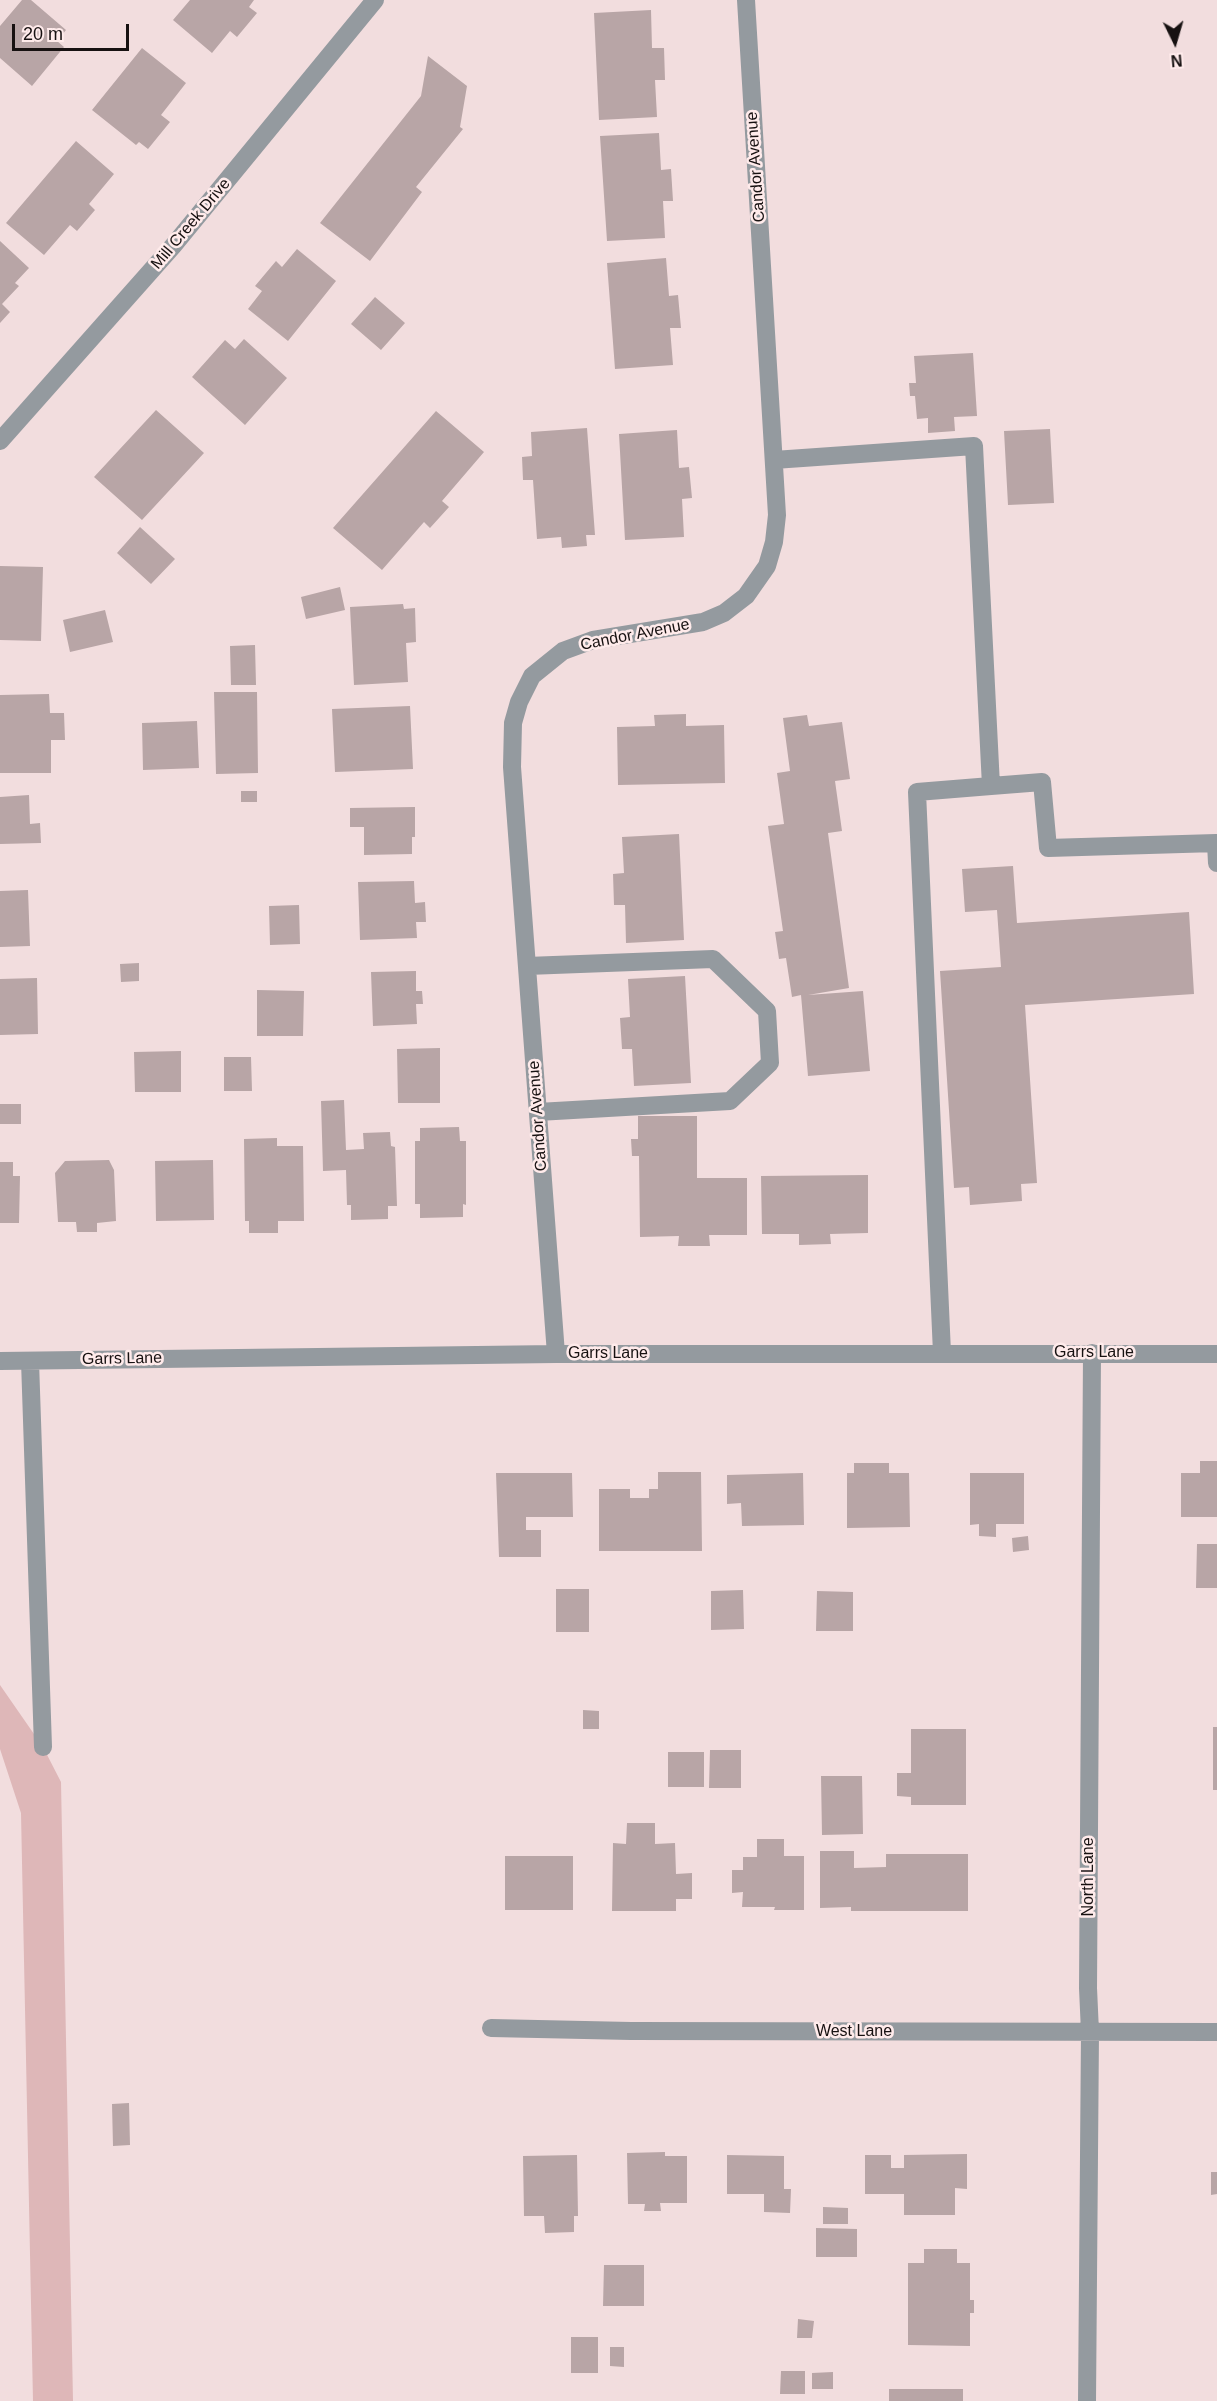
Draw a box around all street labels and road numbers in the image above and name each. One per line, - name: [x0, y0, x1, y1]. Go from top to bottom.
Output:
- street label: Candor Avenue: [743, 111, 769, 223]
- street label: Mill Creek Drive: [147, 175, 235, 273]
- street label: Candor Avenue: [579, 615, 691, 655]
- street label: Candor Avenue: [525, 1060, 551, 1172]
- street label: Garrs Lane: [1054, 1343, 1134, 1363]
- street label: Garrs Lane: [568, 1344, 648, 1364]
- street label: Garrs Lane: [82, 1349, 162, 1369]
- street label: North Lane: [1079, 1837, 1099, 1917]
- street label: West Lane: [816, 2022, 892, 2042]

